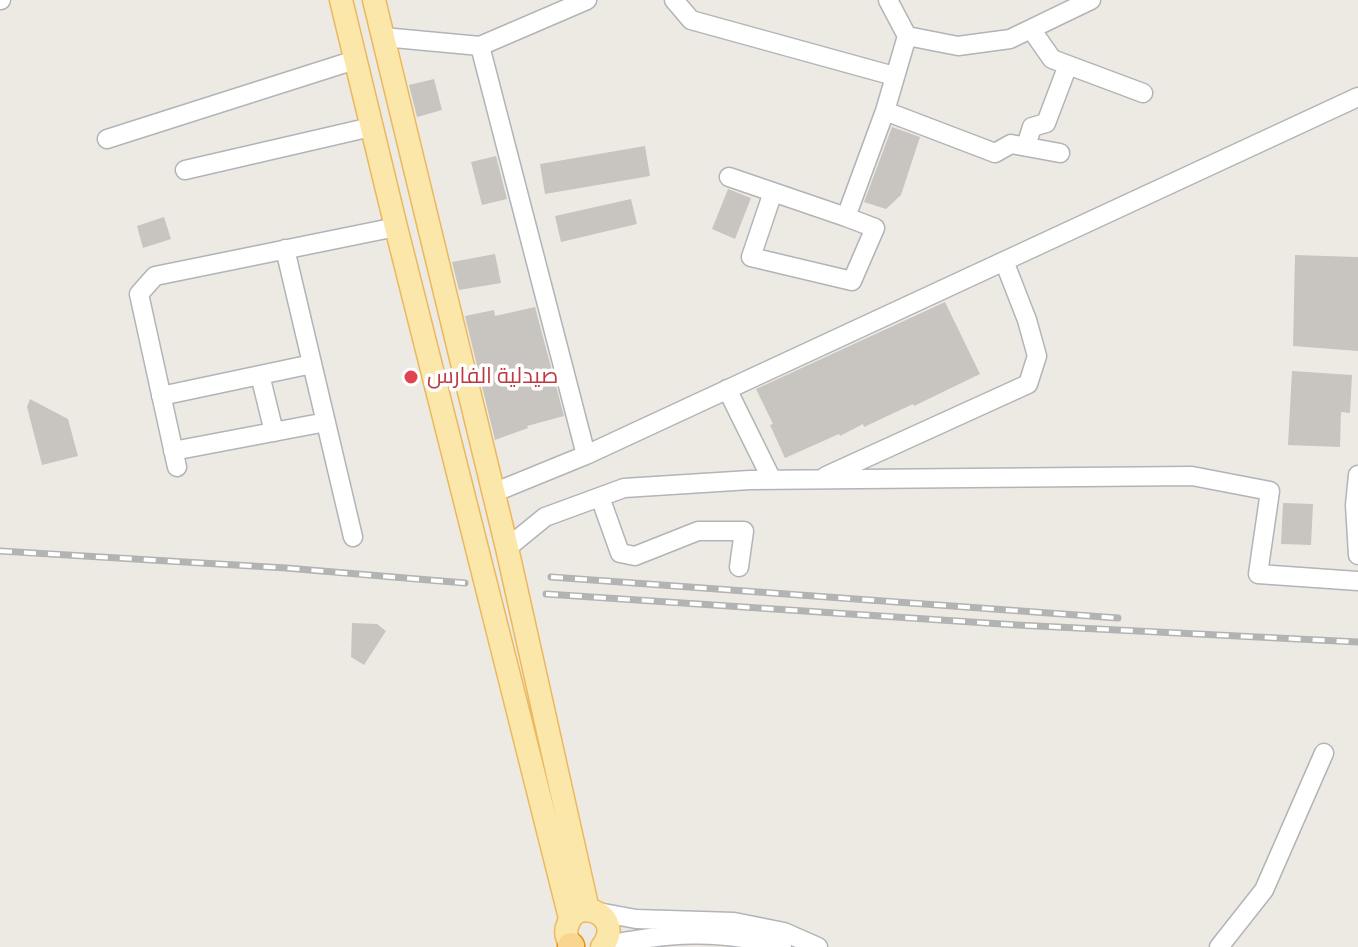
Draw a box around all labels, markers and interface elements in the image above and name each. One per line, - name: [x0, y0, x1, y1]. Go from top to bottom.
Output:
- place label: صيدلية الفارس: [427, 364, 558, 390]
- marker: صيدلية الفارس: [402, 368, 420, 386]

